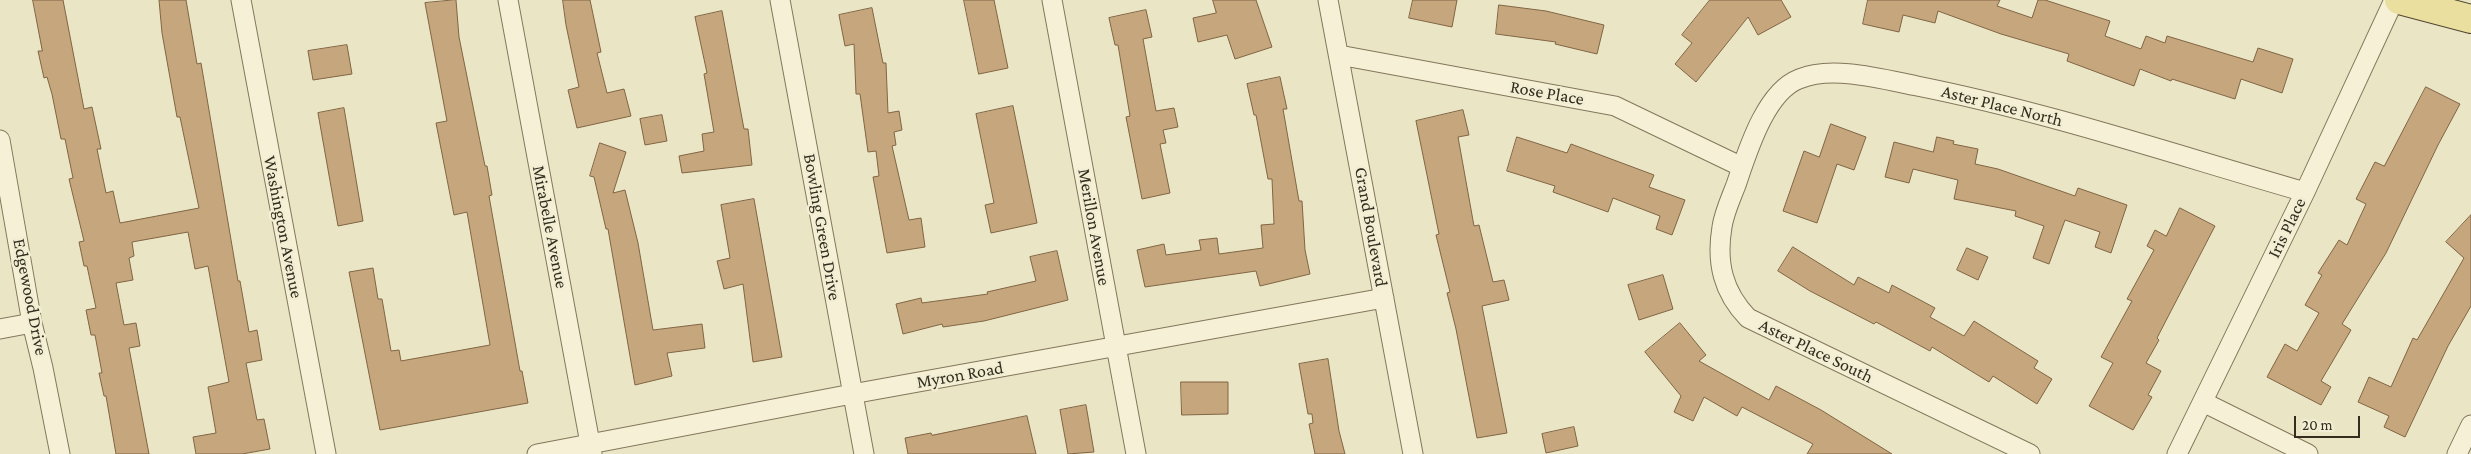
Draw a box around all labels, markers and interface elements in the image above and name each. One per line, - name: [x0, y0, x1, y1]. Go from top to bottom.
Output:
- street label: Rose Place: [1508, 76, 1586, 110]
- street label: Aster Place North: [1939, 80, 2065, 132]
- street label: Bowling Green Drive: [798, 152, 846, 302]
- street label: Washington Avenue: [259, 154, 307, 300]
- street label: Mirabelle Avenue: [527, 164, 573, 290]
- street label: Grand Boulevard: [1350, 165, 1392, 289]
- street label: Merillon Avenue: [1073, 167, 1115, 287]
- street label: Iris Place: [2263, 194, 2311, 262]
- street label: Edgewood Drive: [8, 237, 52, 357]
- street label: Aster Place South: [1755, 314, 1877, 388]
- street label: Myron Road: [915, 357, 1005, 393]
- scale bar: [2296, 406, 2362, 438]
- text: 20 m: [2302, 417, 2333, 433]

